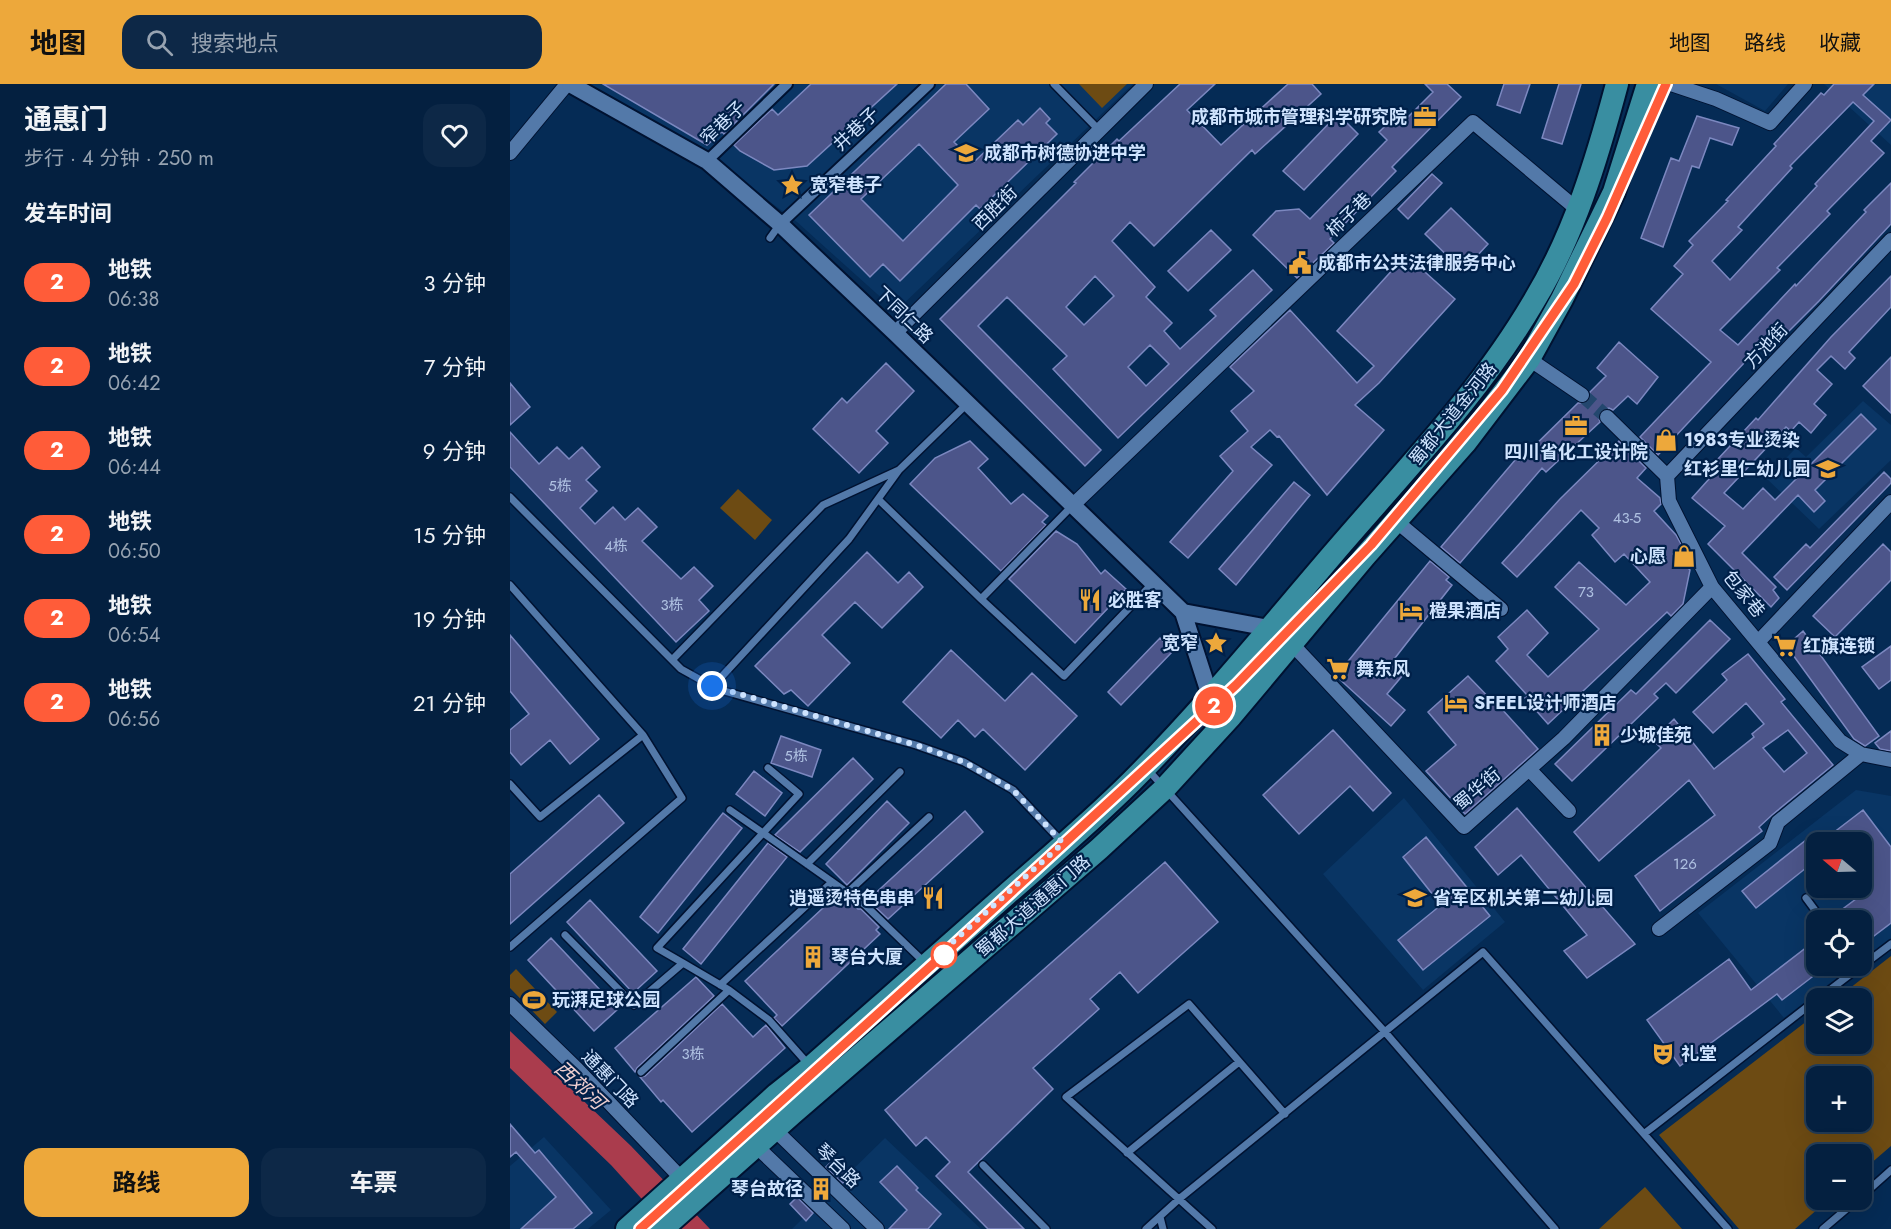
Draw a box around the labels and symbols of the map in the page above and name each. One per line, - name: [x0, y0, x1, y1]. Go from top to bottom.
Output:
- street label: 窄巷子: [695, 95, 751, 151]
- street label: 井巷子: [827, 101, 885, 157]
- place label: 成都市城市管理科学研究院: [1191, 104, 1407, 130]
- office icon: 成都市城市管理科学研究院: [1412, 104, 1438, 130]
- school or university icon: 成都市树德协进中学: [953, 140, 979, 166]
- place label: 成都市树德协进中学: [984, 140, 1146, 166]
- place icon: 宽窄巷子: [779, 172, 805, 198]
- place label: 宽窄巷子: [810, 172, 882, 198]
- street label: 西胜街: [967, 180, 1023, 236]
- street label: 柿子巷: [1321, 187, 1377, 243]
- public building icon: 成都市公共法律服务中心: [1287, 250, 1313, 276]
- place label: 成都市公共法律服务中心: [1318, 250, 1516, 276]
- street label: 下同仁路: [869, 281, 939, 349]
- street label: 方池街: [1738, 317, 1794, 375]
- street label: 蜀都大道金河路: [1403, 357, 1503, 471]
- office icon: 四川省化工设计院: [1563, 413, 1589, 439]
- shop icon: 1983专业烫染: [1653, 427, 1679, 453]
- place label: 1983专业烫染: [1684, 427, 1800, 453]
- place label: 四川省化工设计院: [1504, 439, 1648, 465]
- place label: 红衫里仁幼儿园: [1684, 456, 1810, 482]
- school or university icon: 红衫里仁幼儿园: [1815, 456, 1841, 482]
- house number: 5栋: [548, 475, 572, 497]
- house number: 43-5: [1613, 507, 1641, 529]
- house number: 4栋: [604, 535, 628, 557]
- place label: 心愿: [1630, 543, 1666, 569]
- shop icon: 心愿: [1671, 543, 1697, 569]
- street label: 包家巷: [1717, 565, 1771, 623]
- house number: 73: [1578, 581, 1594, 603]
- restaurant icon: 必胜客: [1077, 587, 1103, 613]
- place label: 必胜客: [1108, 587, 1162, 613]
- house number: 3栋: [660, 594, 684, 616]
- hotel icon: 橙果酒店: [1398, 598, 1424, 624]
- place label: 橙果酒店: [1429, 598, 1501, 624]
- place label: 宽窄: [1162, 630, 1198, 656]
- place icon: 宽窄: [1203, 630, 1229, 656]
- supermarket icon: 红旗连锁: [1772, 633, 1798, 659]
- place label: 红旗连锁: [1803, 633, 1875, 659]
- supermarket icon: 舞东风: [1325, 656, 1351, 682]
- place label: 舞东风: [1356, 656, 1410, 682]
- your location: [697, 671, 727, 701]
- line badge: 2: [1194, 686, 1234, 726]
- hotel icon: SFEEL设计师酒店: [1443, 690, 1469, 716]
- place label: SFEEL设计师酒店: [1474, 690, 1616, 716]
- building icon: 少城佳苑: [1589, 722, 1615, 748]
- place label: 少城佳苑: [1620, 722, 1692, 748]
- house number: 5栋: [784, 745, 808, 767]
- street label: 蜀华街: [1448, 762, 1506, 816]
- north arrow: [1806, 832, 1872, 898]
- street label: 蜀都大道通惠门路: [970, 849, 1096, 963]
- house number: 126: [1673, 853, 1697, 875]
- place label: 逍遥烫特色串串: [789, 885, 915, 911]
- restaurant icon: 逍遥烫特色串串: [920, 885, 946, 911]
- school or university icon: 省军区机关第二幼儿园: [1402, 885, 1428, 911]
- place label: 省军区机关第二幼儿园: [1433, 885, 1613, 911]
- unlabelled marker: [931, 942, 957, 968]
- building icon: 琴台大厦: [800, 944, 826, 970]
- place label: 琴台大厦: [831, 944, 903, 970]
- sports icon: 玩湃足球公园: [521, 987, 547, 1013]
- place label: 玩湃足球公园: [552, 987, 660, 1013]
- theatre icon: 礼堂: [1650, 1041, 1676, 1067]
- place label: 礼堂: [1681, 1041, 1717, 1067]
- house number: 3栋: [681, 1043, 705, 1065]
- street label: 通惠门路: [576, 1044, 644, 1114]
- water label: 西郊河: [548, 1054, 614, 1119]
- street label: 琴台路: [810, 1138, 866, 1194]
- place label: 琴台故径: [731, 1176, 803, 1202]
- building icon: 琴台故径: [808, 1176, 834, 1202]

